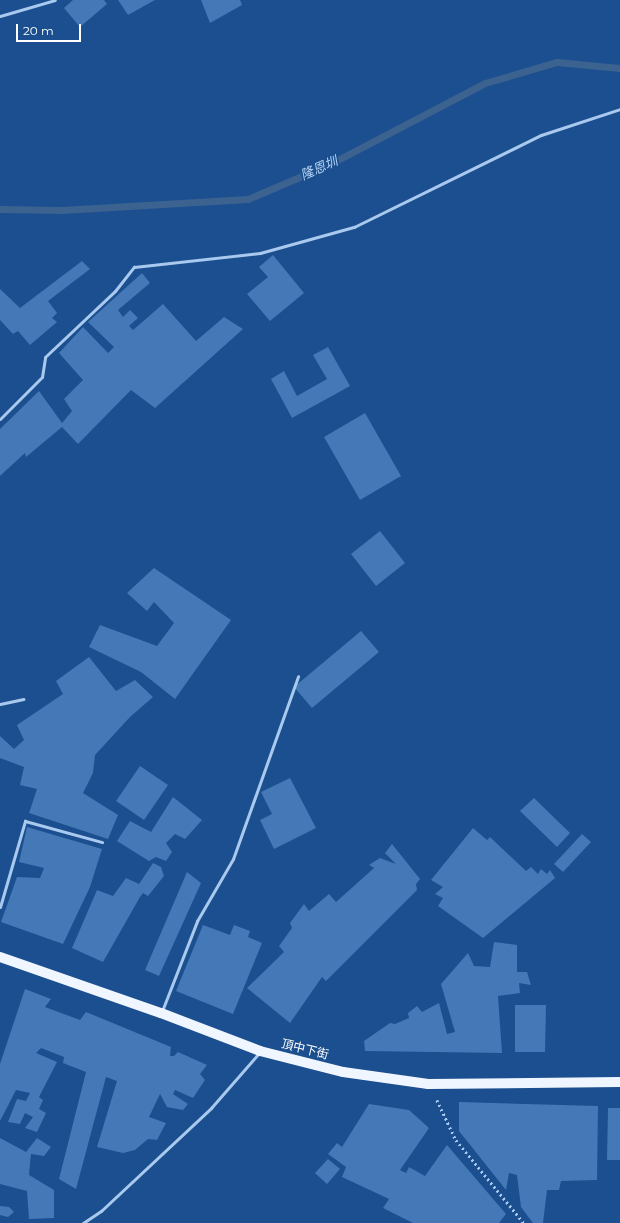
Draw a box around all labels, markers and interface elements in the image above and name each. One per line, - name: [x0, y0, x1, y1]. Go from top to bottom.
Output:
- scale bar: [18, 16, 83, 42]
- text: 20 m: [23, 23, 54, 38]
- water label: 隆恩圳: [298, 153, 340, 183]
- street label: 頂中下街: [280, 1036, 330, 1062]

